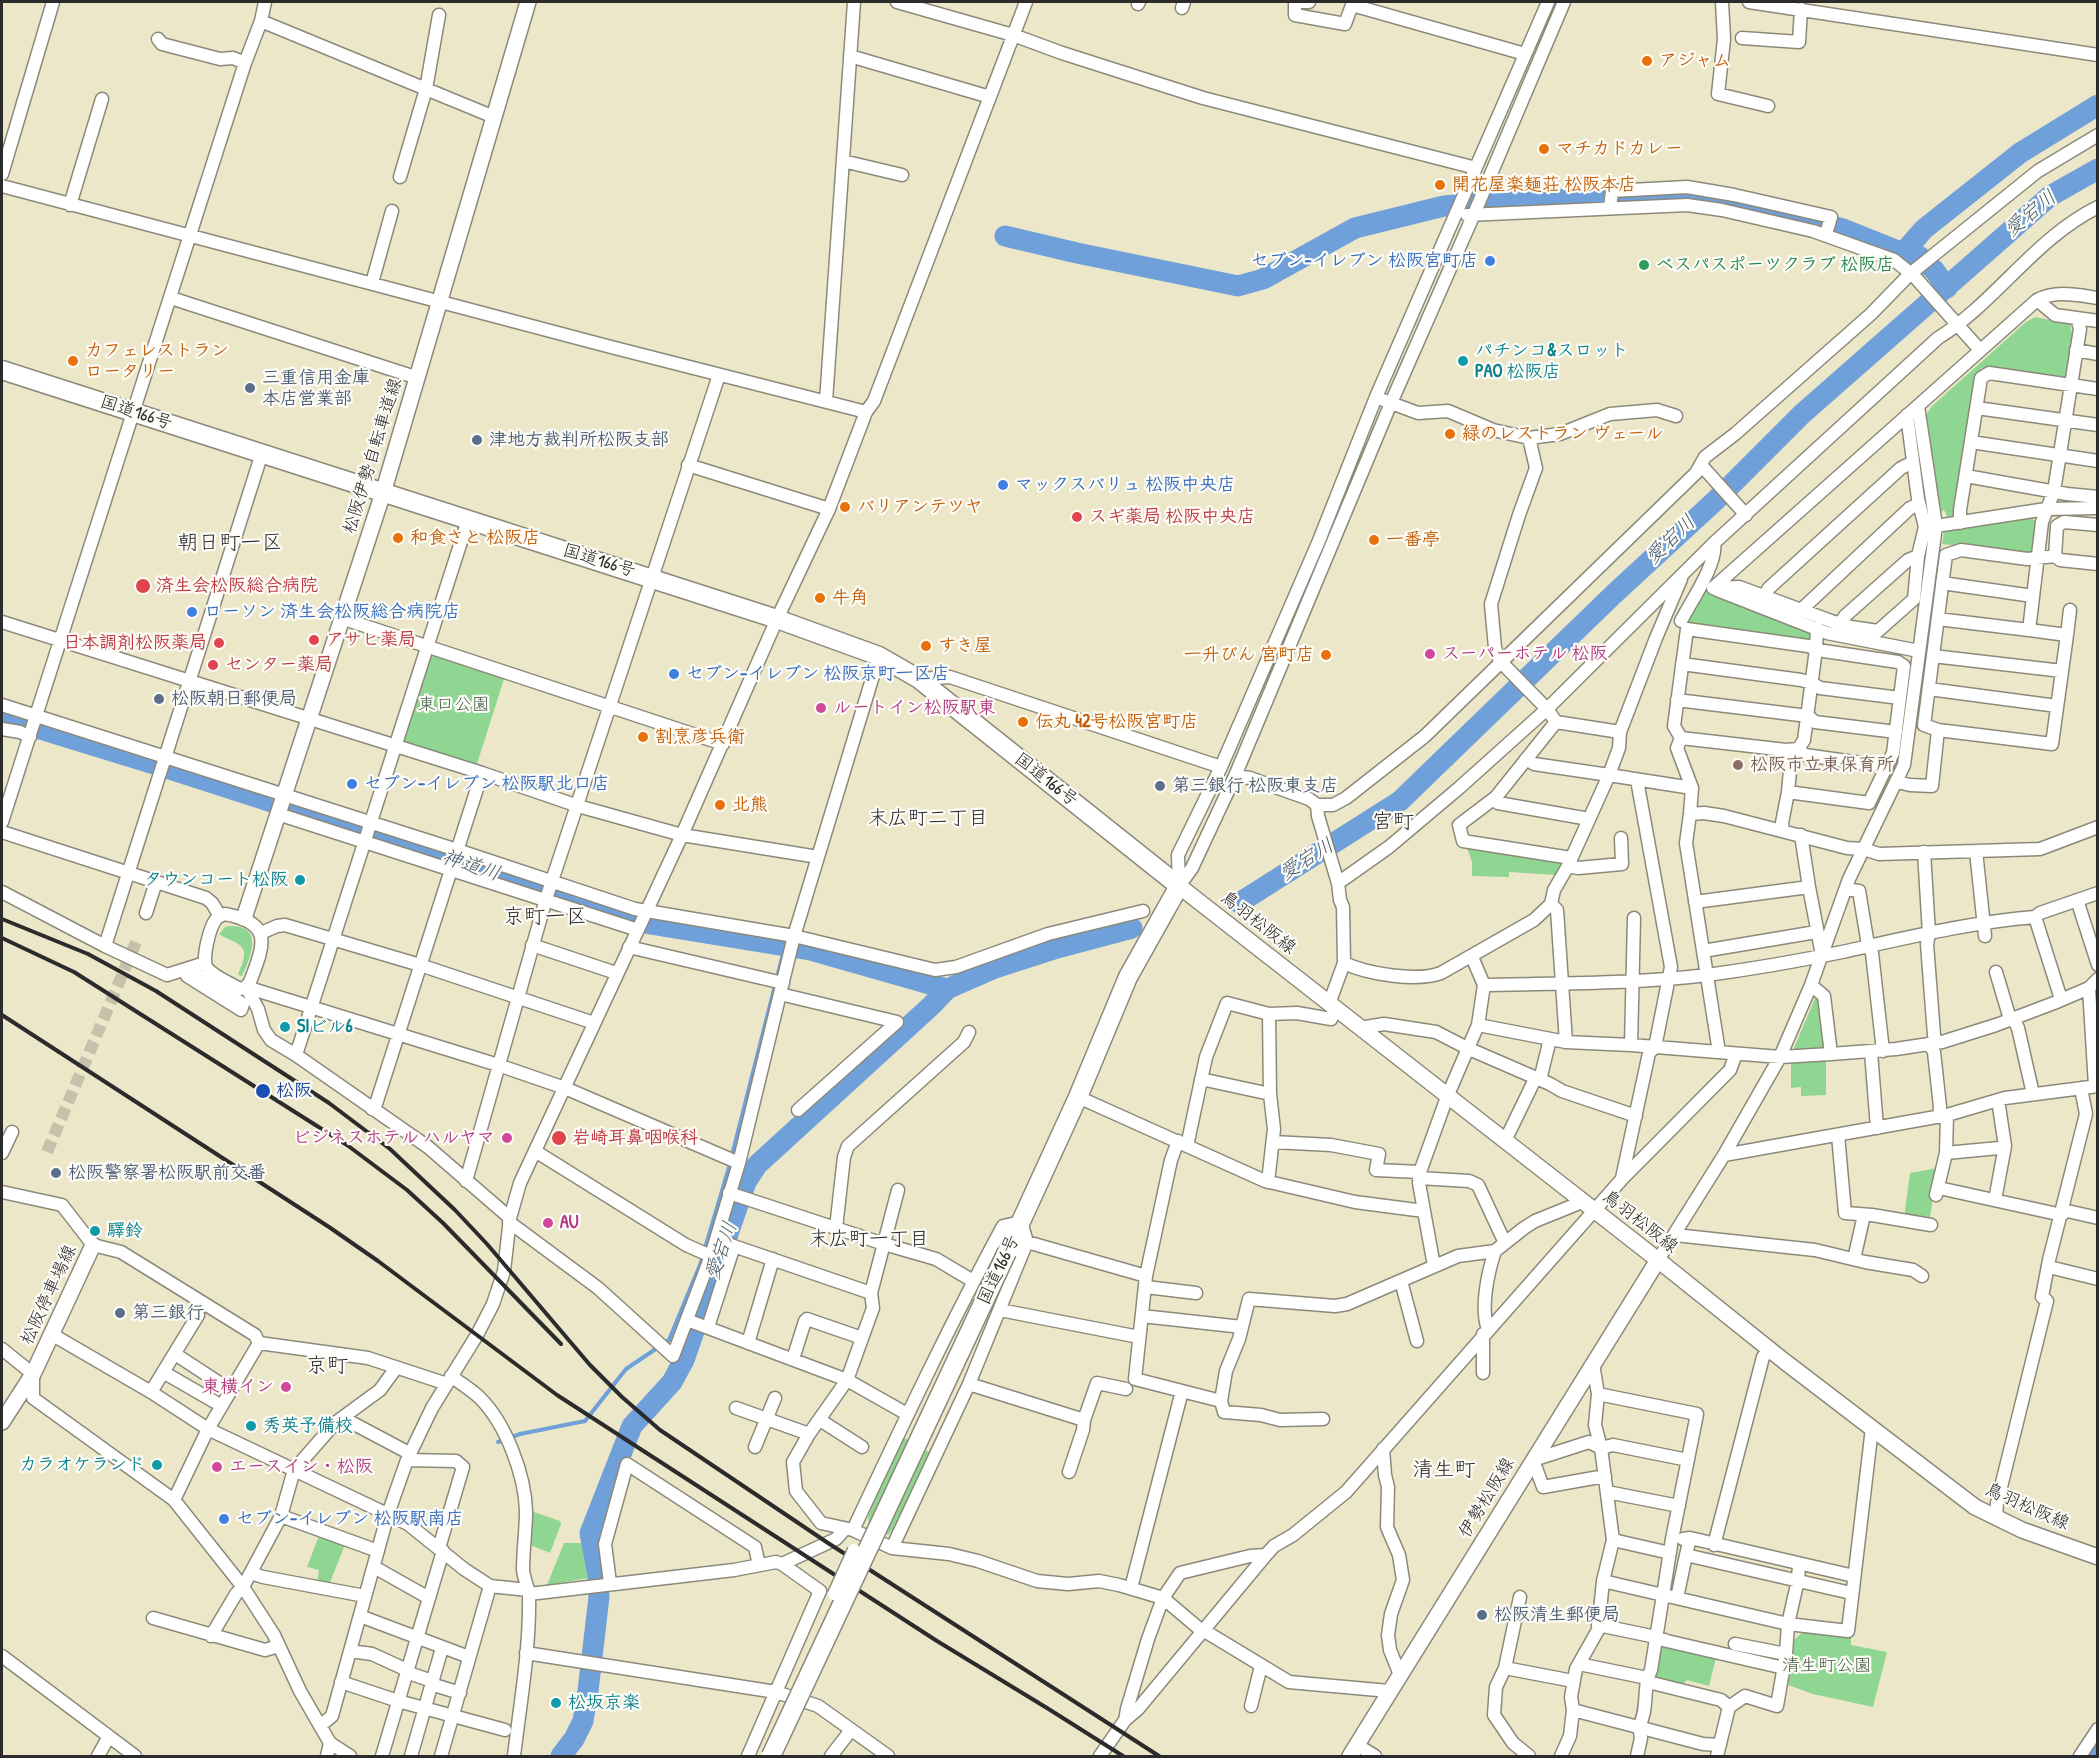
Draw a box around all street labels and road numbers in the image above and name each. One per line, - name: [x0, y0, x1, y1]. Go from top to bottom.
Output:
- street label: 松阪伊勢自転車道線: [339, 375, 407, 537]
- street label: 国道166号: [97, 391, 175, 435]
- street label: 国道166号: [560, 540, 638, 582]
- street label: 国道166号: [1010, 748, 1082, 812]
- street label: 鳥羽松阪線: [1216, 887, 1300, 959]
- street label: 鳥羽松阪線: [1598, 1186, 1682, 1258]
- street label: 国道166号: [973, 1231, 1025, 1309]
- street label: 松阪停車場線: [16, 1241, 82, 1349]
- street label: 伊勢松阪線: [1455, 1454, 1519, 1542]
- street label: 鳥羽松阪線: [1981, 1479, 2073, 1535]

